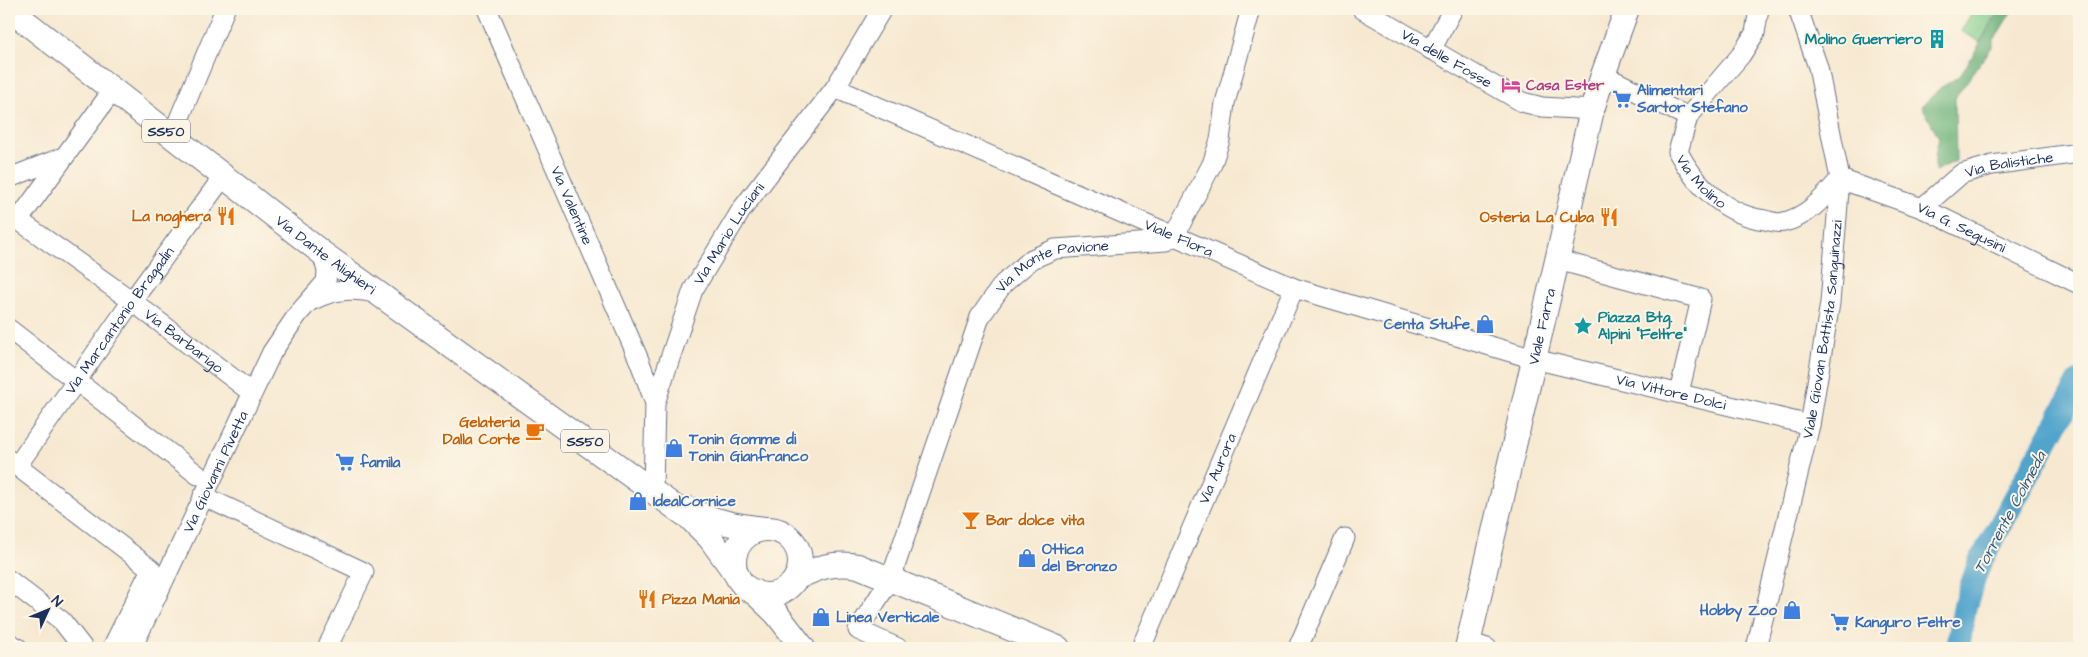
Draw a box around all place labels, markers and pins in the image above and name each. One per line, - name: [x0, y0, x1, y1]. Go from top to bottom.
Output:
- building icon: Molino Guerriero: [1926, 28, 1948, 50]
- place label: Molino Guerriero: [1805, 29, 1923, 50]
- hotel icon: Casa Ester: [1500, 74, 1522, 96]
- place label: Casa Ester: [1526, 75, 1605, 96]
- place label: Alimentari Sartor Stefano: [1636, 80, 1748, 118]
- supermarket icon: Alimentari Sartor Stefano: [1611, 88, 1633, 110]
- restaurant icon: La noghera: [215, 205, 237, 227]
- place label: La noghera: [132, 206, 211, 229]
- restaurant icon: Osteria La Cuba: [1598, 206, 1620, 228]
- place label: Osteria La Cuba: [1480, 207, 1594, 228]
- place label: Piazza Btg. Alpini "Feltre": [1598, 307, 1687, 345]
- shop icon: Centa Stufe: [1474, 313, 1496, 335]
- place label: Centa Stufe: [1384, 314, 1470, 335]
- place icon: Piazza Btg. Alpini "Feltre": [1572, 315, 1594, 337]
- place label: Gelateria Dalla Corte: [443, 412, 520, 450]
- cafe icon: Gelateria Dalla Corte: [524, 420, 546, 442]
- place label: Tonin Gomme di Tonin Gianfranco: [688, 429, 809, 467]
- shop icon: Tonin Gomme di Tonin Gianfranco: [663, 437, 685, 459]
- supermarket icon: famila: [334, 451, 356, 473]
- place label: famila: [359, 452, 401, 473]
- shop icon: IdealCornice: [627, 490, 649, 512]
- place label: IdealCornice: [653, 491, 736, 512]
- bar icon: Bar dolce vita: [960, 509, 982, 531]
- place label: Bar dolce vita: [986, 510, 1085, 531]
- place label: Ottica del Bronzo: [1041, 539, 1117, 577]
- shop icon: Ottica del Bronzo: [1016, 547, 1038, 569]
- restaurant icon: Pizza Mania: [636, 588, 658, 610]
- place label: Pizza Mania: [662, 589, 740, 610]
- shop icon: Hobby Zoo: [1781, 599, 1803, 621]
- place label: Hobby Zoo: [1700, 600, 1778, 622]
- shop icon: Linea Verticale: [810, 606, 832, 628]
- place label: Linea Verticale: [836, 607, 940, 628]
- supermarket icon: Kanguro Feltre: [1829, 611, 1851, 633]
- place label: Kanguro Feltre: [1855, 612, 1961, 635]

